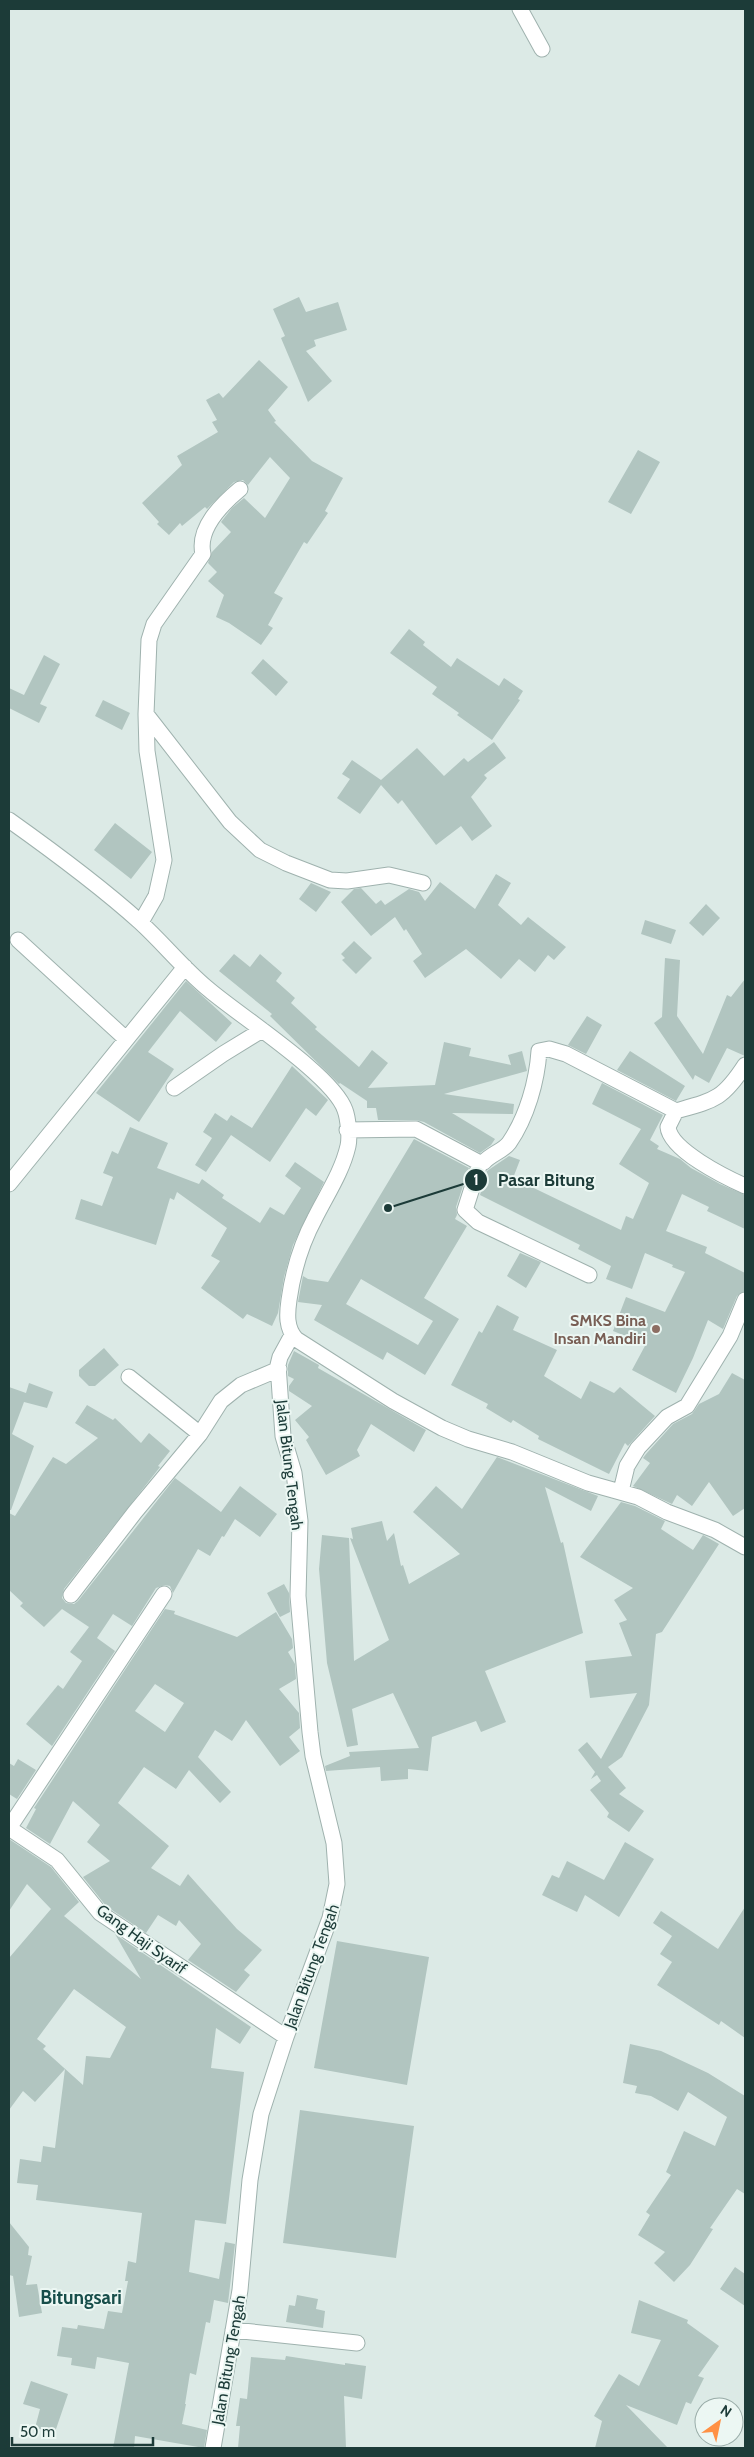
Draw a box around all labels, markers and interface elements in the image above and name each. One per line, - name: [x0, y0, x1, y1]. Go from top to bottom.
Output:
- callout: Pasar Bitung: [463, 1163, 605, 1196]
- text: Pasar Bitung: [498, 1169, 594, 1191]
- text: 1: [473, 1171, 479, 1189]
- place label: SMKS Bina Insan Mandiri: [554, 1311, 646, 1348]
- marker: SMKS Bina Insan Mandiri: [650, 1323, 662, 1335]
- street label: Jalan Bitung Tengah: [272, 1398, 307, 1531]
- street label: Gang Haji Syarif: [93, 1900, 191, 1979]
- street label: Jalan Bitung Tengah: [280, 1901, 343, 2032]
- district label: Bitungsari: [40, 2286, 122, 2309]
- street label: Jalan Bitung Tengah: [208, 2294, 249, 2427]
- north arrow: [694, 2397, 744, 2447]
- text: N: [717, 2401, 735, 2421]
- scale bar: [12, 2414, 154, 2446]
- text: 50 m: [20, 2423, 55, 2441]

